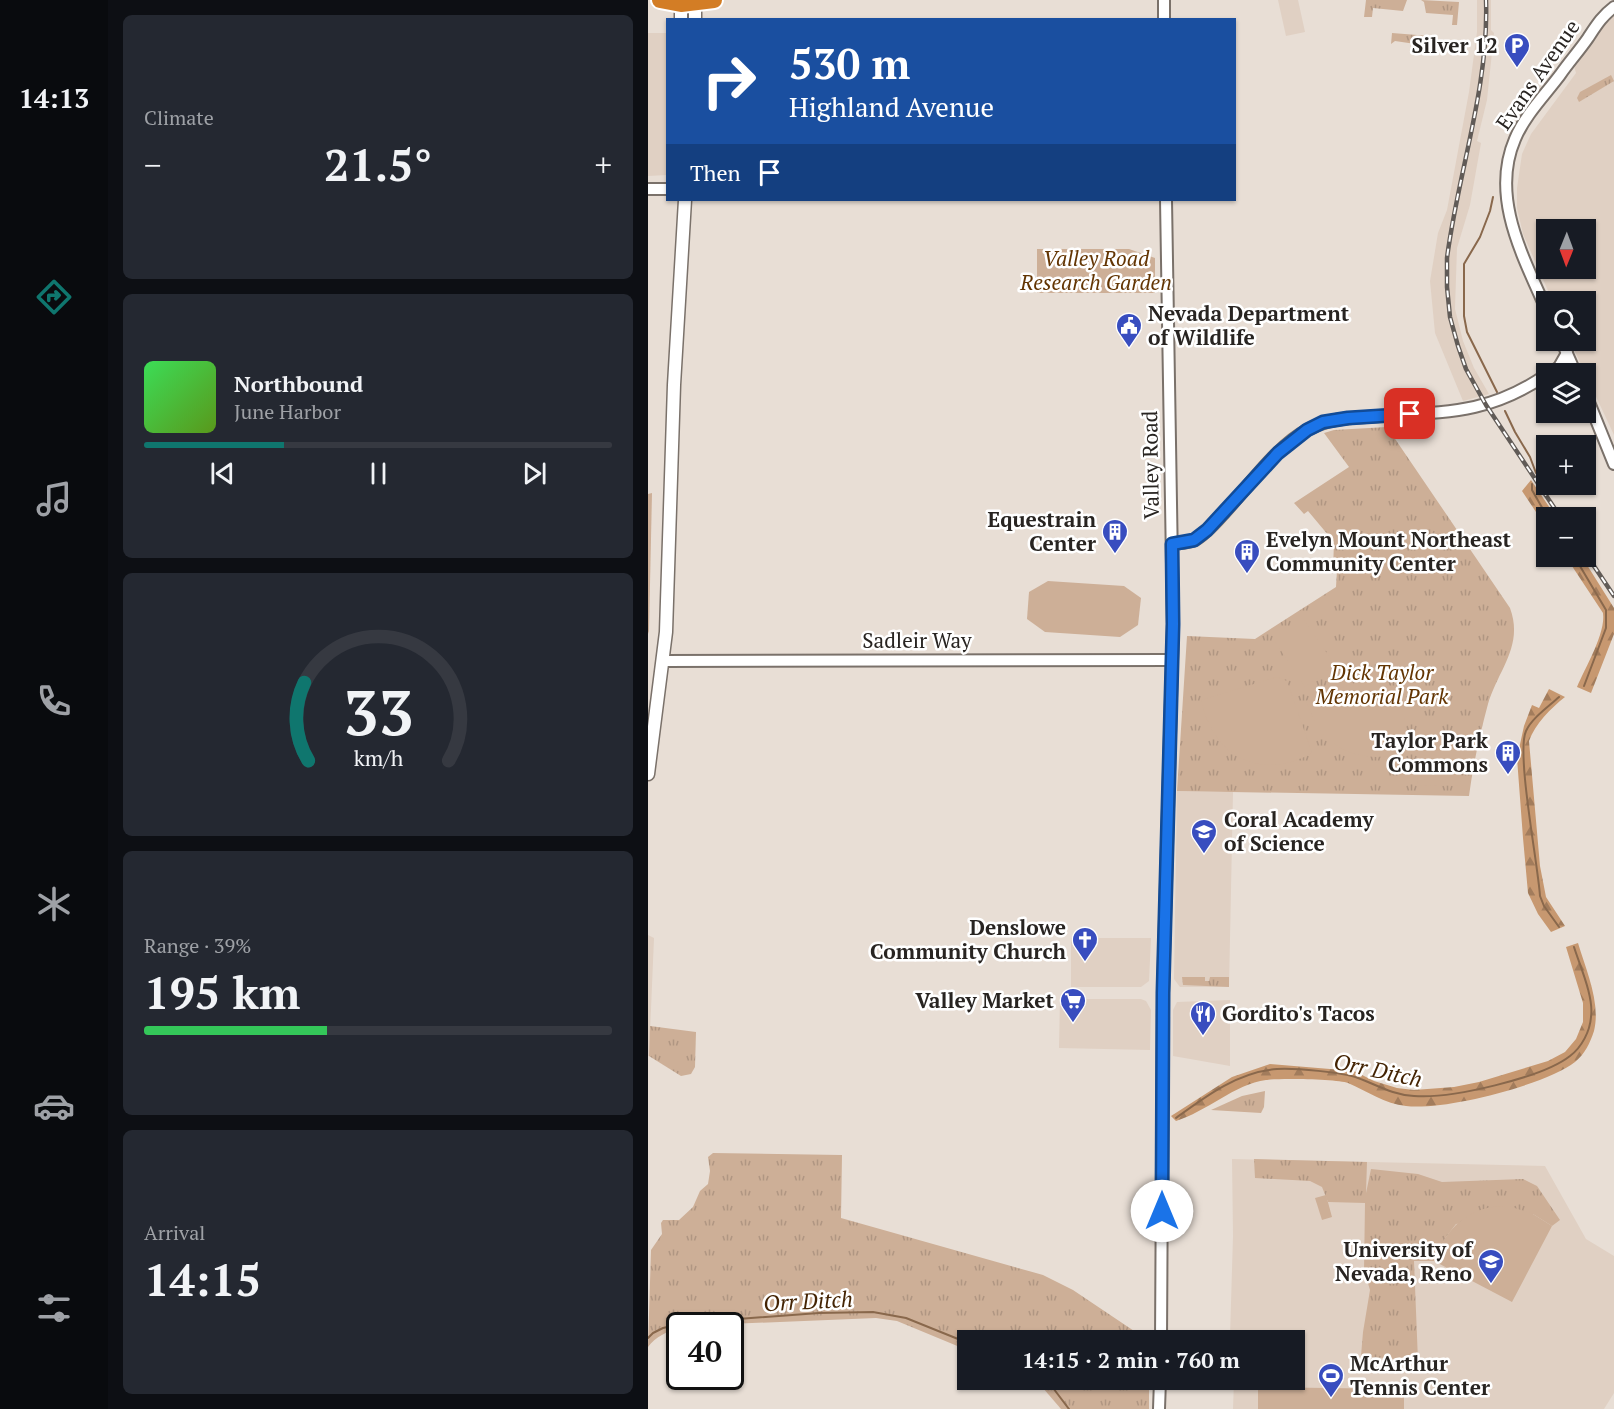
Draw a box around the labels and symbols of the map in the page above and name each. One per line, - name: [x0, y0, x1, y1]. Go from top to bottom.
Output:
- street label: Evans Avenue: [1489, 14, 1586, 135]
- place label: Silver 12: [1412, 31, 1498, 59]
- parking icon: Silver 12: [1502, 31, 1532, 69]
- north arrow: [1536, 219, 1596, 279]
- park label: Valley Road Research Garden: [1019, 244, 1172, 296]
- place label: Nevada Department of Wildlife: [1148, 299, 1350, 351]
- public building icon: Nevada Department of Wildlife: [1114, 311, 1144, 349]
- pin: [1384, 388, 1435, 439]
- street label: Valley Road: [1135, 410, 1165, 520]
- place label: Equestrain Center: [987, 505, 1096, 557]
- building icon: Equestrain Center: [1100, 517, 1130, 555]
- place label: Evelyn Mount Northeast Community Center: [1266, 525, 1512, 577]
- building icon: Evelyn Mount Northeast Community Center: [1232, 537, 1262, 575]
- street label: Sadleir Way: [862, 626, 972, 654]
- park label: Dick Taylor Memorial Park: [1315, 658, 1449, 710]
- place label: Taylor Park Commons: [1371, 726, 1489, 778]
- building icon: Taylor Park Commons: [1493, 738, 1523, 776]
- place label: Coral Academy of Science: [1224, 805, 1375, 857]
- school or university icon: Coral Academy of Science: [1189, 817, 1219, 855]
- place label: Denslowe Community Church: [870, 913, 1067, 965]
- church icon: Denslowe Community Church: [1070, 925, 1100, 963]
- place label: Valley Market: [915, 986, 1055, 1014]
- supermarket icon: Valley Market: [1058, 986, 1088, 1024]
- restaurant icon: Gordito's Tacos: [1188, 999, 1218, 1037]
- place label: Gordito's Tacos: [1222, 999, 1375, 1027]
- water label: Orr Ditch: [1331, 1046, 1425, 1093]
- position arrow: [1130, 1179, 1194, 1243]
- place label: University of Nevada, Reno: [1335, 1235, 1474, 1287]
- school or university icon: University of Nevada, Reno: [1476, 1247, 1506, 1285]
- water label: Orr Ditch: [763, 1284, 853, 1317]
- speed limit sign: 40: [666, 1312, 744, 1390]
- place label: McArthur Tennis Center: [1350, 1349, 1490, 1401]
- sports icon: McArthur Tennis Center: [1316, 1361, 1346, 1399]

